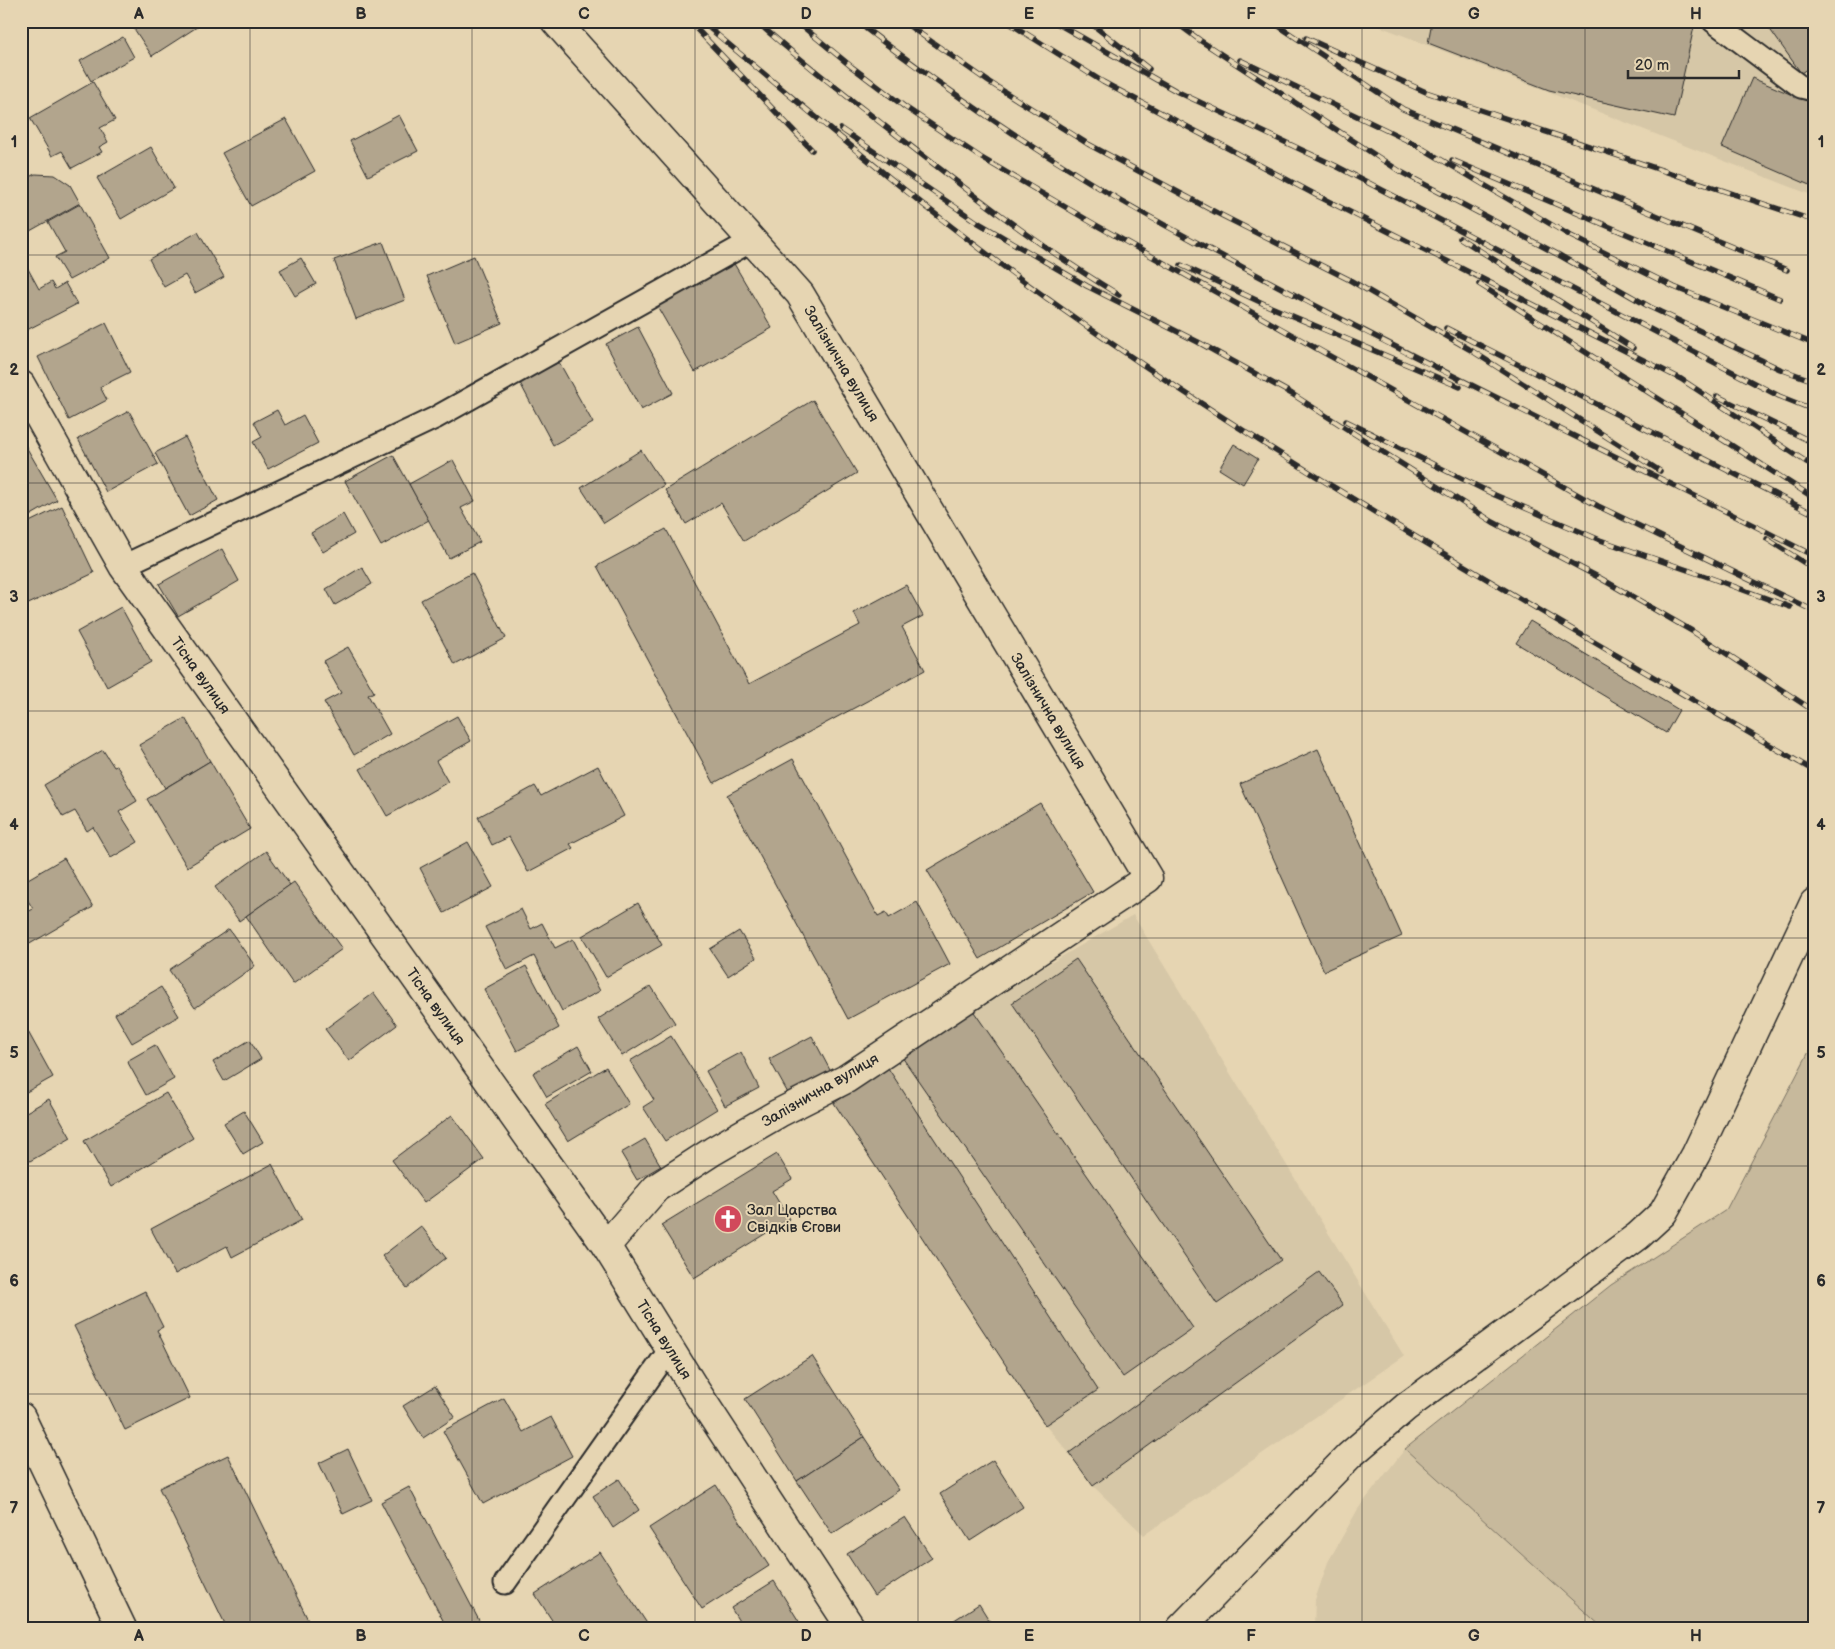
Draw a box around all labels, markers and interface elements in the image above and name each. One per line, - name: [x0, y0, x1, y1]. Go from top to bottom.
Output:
- text: A: [133, 5, 144, 24]
- text: B: [355, 5, 367, 24]
- text: C: [578, 5, 590, 24]
- text: D: [800, 5, 812, 24]
- text: E: [1024, 5, 1034, 24]
- text: F: [1246, 5, 1256, 24]
- text: G: [1468, 5, 1480, 24]
- text: H: [1690, 5, 1702, 24]
- scale bar: [1628, 48, 1739, 80]
- text: 20 m: [1635, 56, 1669, 75]
- text: 1: [11, 133, 17, 152]
- text: 1: [1818, 133, 1824, 152]
- street label: Залізнична вулиця: [799, 302, 883, 426]
- text: 2: [9, 361, 19, 380]
- text: 2: [1816, 361, 1826, 380]
- text: 3: [9, 588, 19, 607]
- text: 3: [1816, 588, 1826, 607]
- street label: Тісна вулиця: [166, 634, 234, 718]
- street label: Залізнична вулиця: [1006, 649, 1090, 773]
- text: 4: [9, 816, 19, 835]
- text: 4: [1816, 816, 1826, 835]
- street label: Тісна вулиця: [402, 965, 469, 1049]
- text: 5: [9, 1044, 19, 1063]
- text: 5: [1816, 1044, 1826, 1063]
- street label: Залізнична вулиця: [758, 1049, 882, 1132]
- place label: Зал Царства Свідків Єгови: [747, 1201, 841, 1237]
- church icon: Зал Царства Свідків Єгови: [713, 1204, 743, 1234]
- text: 6: [9, 1272, 19, 1291]
- text: 6: [1816, 1272, 1826, 1291]
- street label: Тісна вулиця: [632, 1297, 695, 1383]
- text: 7: [10, 1499, 19, 1518]
- text: 7: [1817, 1499, 1826, 1518]
- text: A: [133, 1627, 144, 1646]
- text: B: [355, 1627, 367, 1646]
- text: C: [578, 1627, 590, 1646]
- text: D: [800, 1627, 812, 1646]
- text: E: [1024, 1627, 1034, 1646]
- text: F: [1246, 1627, 1256, 1646]
- text: G: [1468, 1627, 1480, 1646]
- text: H: [1690, 1627, 1702, 1646]

